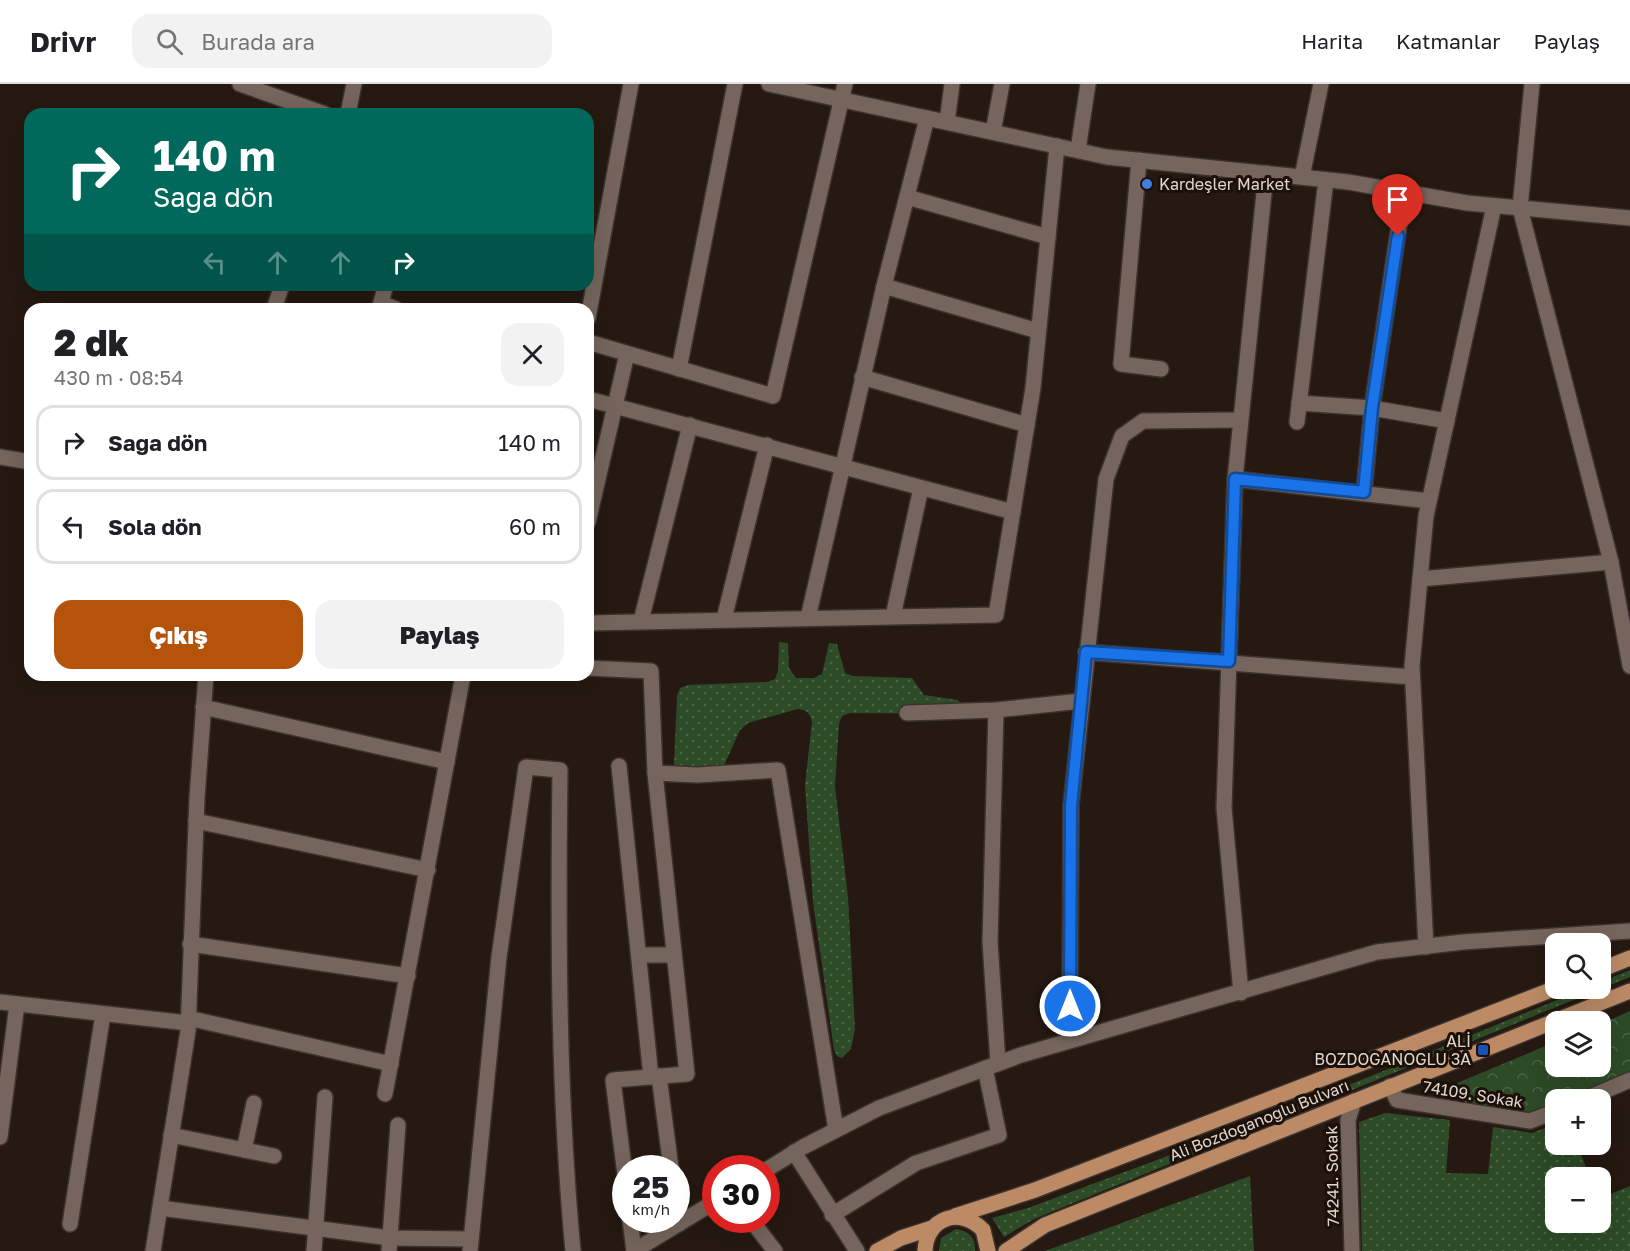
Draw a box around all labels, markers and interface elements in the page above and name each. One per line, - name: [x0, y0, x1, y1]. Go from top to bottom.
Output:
- search box: [132, 14, 552, 68]
- text: Drivr: [30, 25, 96, 58]
- icon: search: [153, 25, 186, 58]
- text: Burada ara: [201, 28, 315, 55]
- text: Harita: [1301, 28, 1363, 54]
- text: Katmanlar: [1396, 28, 1501, 54]
- text: Paylaş: [1534, 28, 1600, 54]
- text: 140 m: [153, 130, 275, 180]
- icon: right: [54, 132, 132, 210]
- place label: Kardeşler Market: [1159, 174, 1291, 194]
- pin: [1372, 174, 1423, 236]
- marker: Kardeşler Market: [1140, 177, 1154, 191]
- text: Sağa dön: [153, 181, 274, 213]
- icon: arrive: [1381, 183, 1414, 216]
- icon: left: [198, 246, 231, 279]
- icon: ahead: [261, 246, 294, 279]
- icon: ahead: [324, 246, 357, 279]
- icon: right: [387, 246, 420, 279]
- text: 2 dk: [54, 321, 128, 364]
- button: close: [501, 323, 564, 386]
- text: 430 m · 08:54: [54, 365, 183, 389]
- icon: right: [57, 426, 90, 459]
- text: Sağa dön: [108, 429, 207, 456]
- text: 140 m: [498, 429, 561, 456]
- icon: left: [57, 510, 90, 543]
- text: Sola dön: [108, 513, 202, 540]
- text: 60 m: [509, 513, 561, 540]
- button: Çıkış: [54, 600, 303, 669]
- button: Paylaş: [315, 600, 564, 669]
- map controls: [1545, 933, 1611, 1233]
- button: search: [1545, 933, 1611, 999]
- position arrow: [1038, 974, 1102, 1038]
- button: layers: [1545, 1011, 1611, 1077]
- place label: ALİ BOZDOĞANOĞLU 3A: [1314, 1031, 1471, 1069]
- marker: ALİ BOZDOĞANOĞLU 3A: [1476, 1043, 1490, 1057]
- street label: Ali Bozdoğanoğlu Bulvarı: [1166, 1075, 1352, 1165]
- street label: 74109. Sokak: [1421, 1076, 1525, 1112]
- button: +: [1545, 1089, 1611, 1155]
- street label: 74241. Sokak: [1321, 1126, 1343, 1226]
- speed limit sign: 30: [702, 1155, 780, 1233]
- button: −: [1545, 1167, 1611, 1233]
- text: 25: [633, 1169, 669, 1205]
- text: km/h: [632, 1200, 670, 1218]

